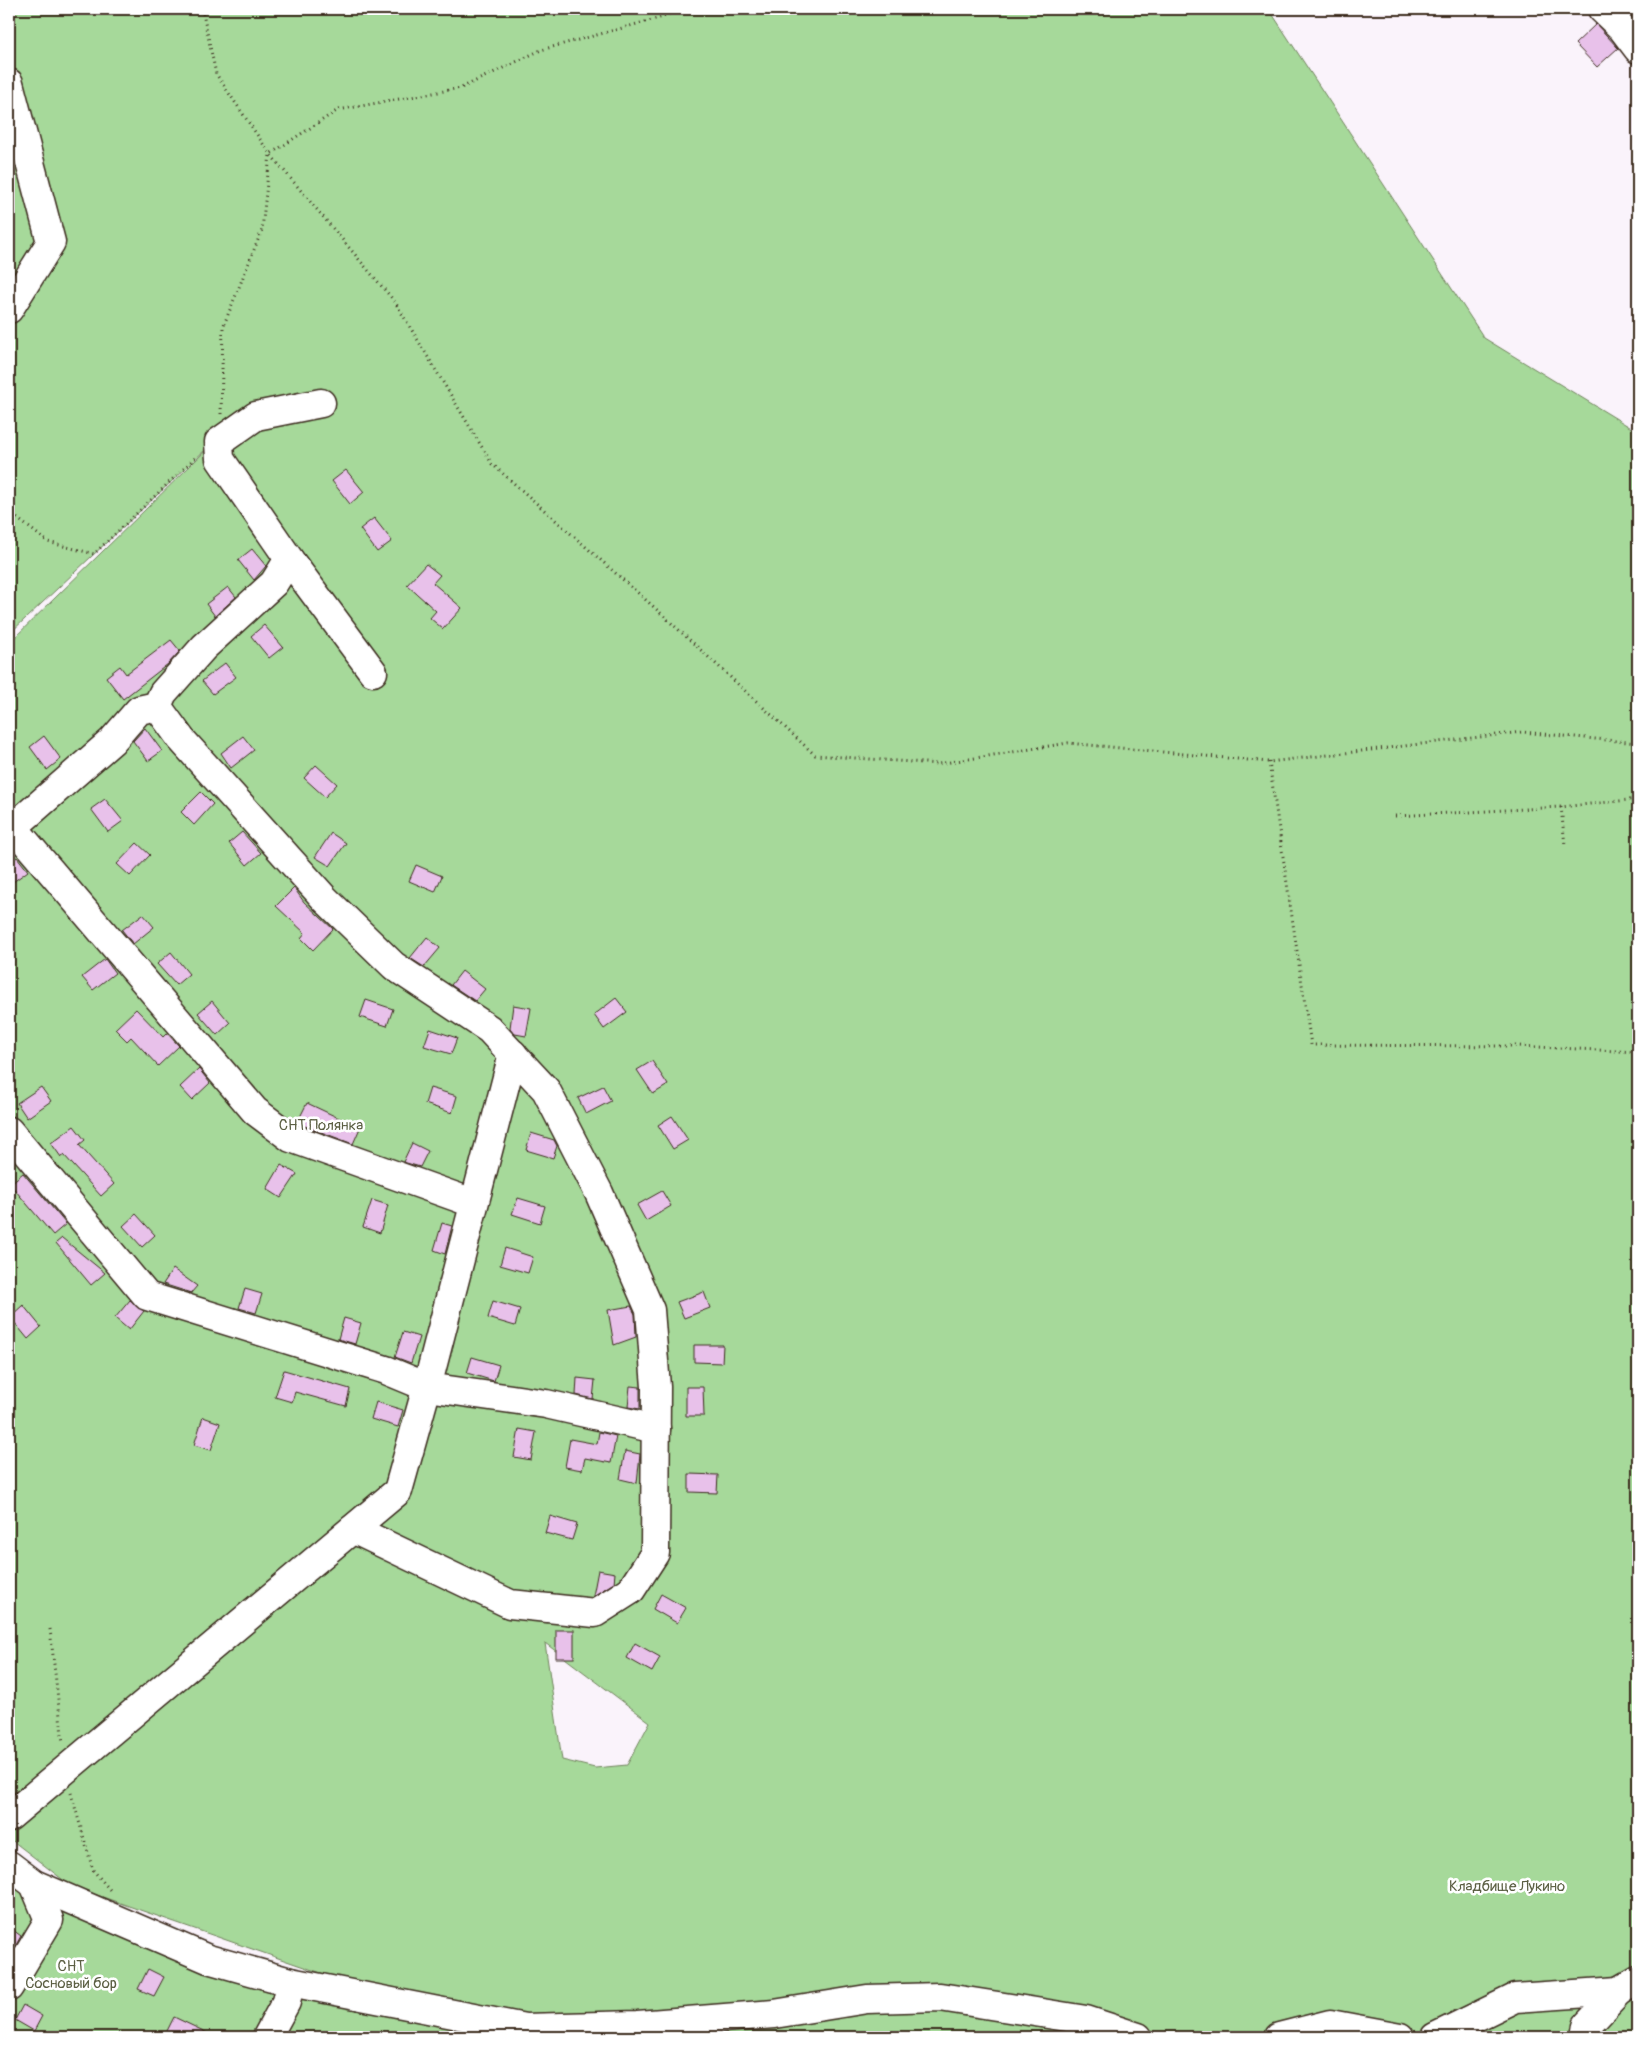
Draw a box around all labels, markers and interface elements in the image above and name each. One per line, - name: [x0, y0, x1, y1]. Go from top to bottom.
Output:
- park label: СНТ Полянка: [279, 1116, 363, 1135]
- park label: Кладбище Лукино: [1449, 1877, 1565, 1896]
- park label: СНТ Сосновый бор: [25, 1957, 117, 1993]

